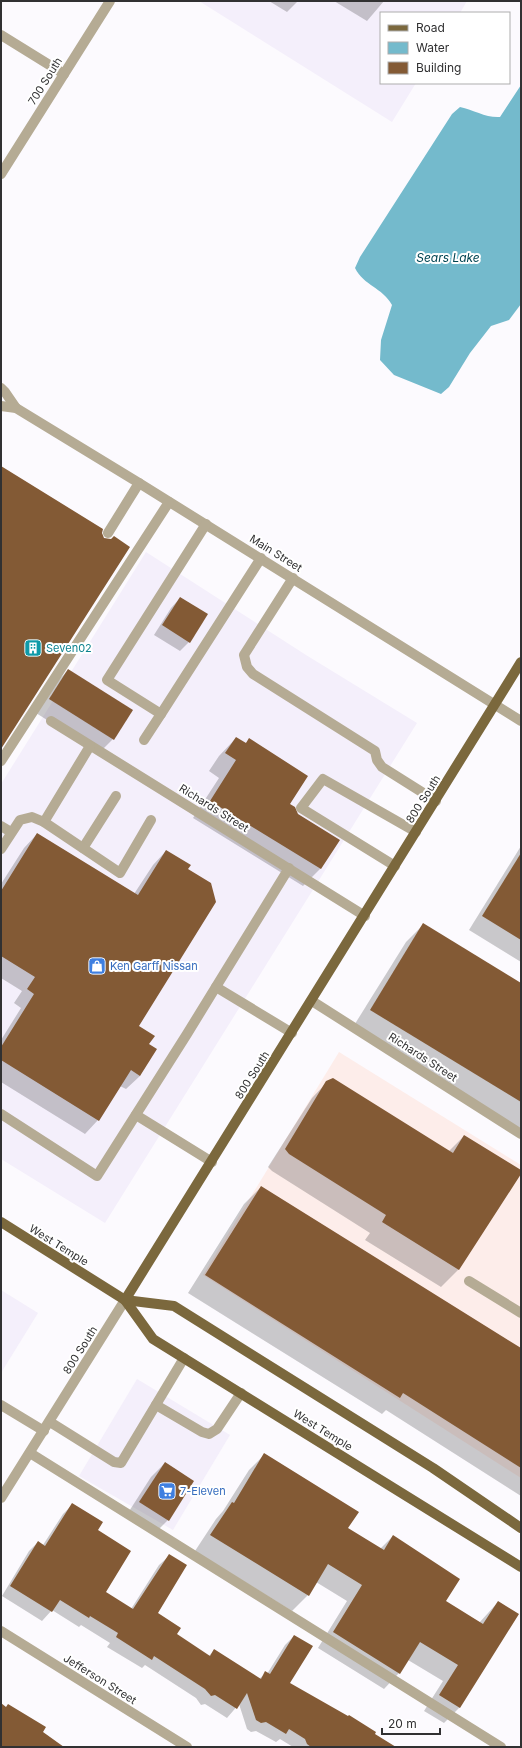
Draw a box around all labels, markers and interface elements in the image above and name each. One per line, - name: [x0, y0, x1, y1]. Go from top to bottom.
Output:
- legend: [380, 12, 510, 84]
- text: Road: [416, 20, 445, 35]
- text: Water: [416, 40, 450, 55]
- street label: 700 South: [25, 55, 65, 107]
- text: Building: [416, 60, 461, 75]
- water label: Sears Lake: [416, 250, 480, 265]
- street label: Main Street: [247, 531, 305, 575]
- building icon: Seven02: [23, 638, 43, 658]
- place label: Seven02: [46, 641, 92, 655]
- street label: 800 South: [403, 772, 443, 826]
- street label: Richards Street: [177, 781, 252, 835]
- shop icon: Ken Garff Nissan: [87, 956, 107, 976]
- place label: Ken Garff Nissan: [110, 959, 198, 973]
- street label: Richards Street: [386, 1030, 460, 1085]
- street label: 800 South: [232, 1048, 272, 1102]
- street label: West Temple: [27, 1221, 91, 1269]
- street label: 800 South: [60, 1323, 100, 1377]
- street label: West Temple: [291, 1406, 355, 1454]
- supermarket icon: 7-Eleven: [157, 1481, 177, 1501]
- place label: 7-Eleven: [180, 1484, 226, 1498]
- street label: Jefferson Street: [61, 1651, 140, 1707]
- scale bar: [382, 1710, 440, 1736]
- text: 20 m: [388, 1716, 417, 1731]

